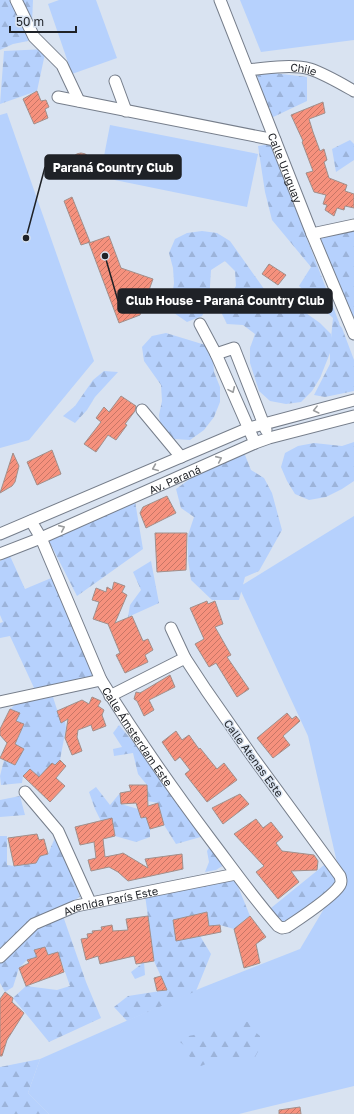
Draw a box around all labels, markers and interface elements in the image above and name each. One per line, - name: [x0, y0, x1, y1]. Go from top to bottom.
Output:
- scale bar: [10, 8, 76, 34]
- text: 50 m: [16, 14, 44, 29]
- street label: Chile: [290, 60, 319, 78]
- street label: Calle Uruguay: [266, 131, 306, 205]
- callout: Paraná Country Club: [45, 155, 181, 179]
- text: Paraná Country Club: [53, 160, 174, 175]
- callout: Club House - Paraná Country Club: [118, 289, 332, 313]
- text: Club House - Paraná Country Club: [126, 293, 325, 308]
- one-way arrow: [227, 385, 235, 393]
- one-way arrow: [313, 405, 320, 414]
- one-way arrow: [215, 455, 222, 463]
- street label: Av. Paraná: [147, 462, 202, 496]
- one-way arrow: [151, 464, 158, 472]
- one-way arrow: [57, 525, 65, 533]
- street label: Calle Ámsterdam Este: [100, 684, 176, 788]
- street label: Calle Atenas Este: [222, 717, 286, 799]
- street label: Avenida París Este: [61, 883, 159, 917]

